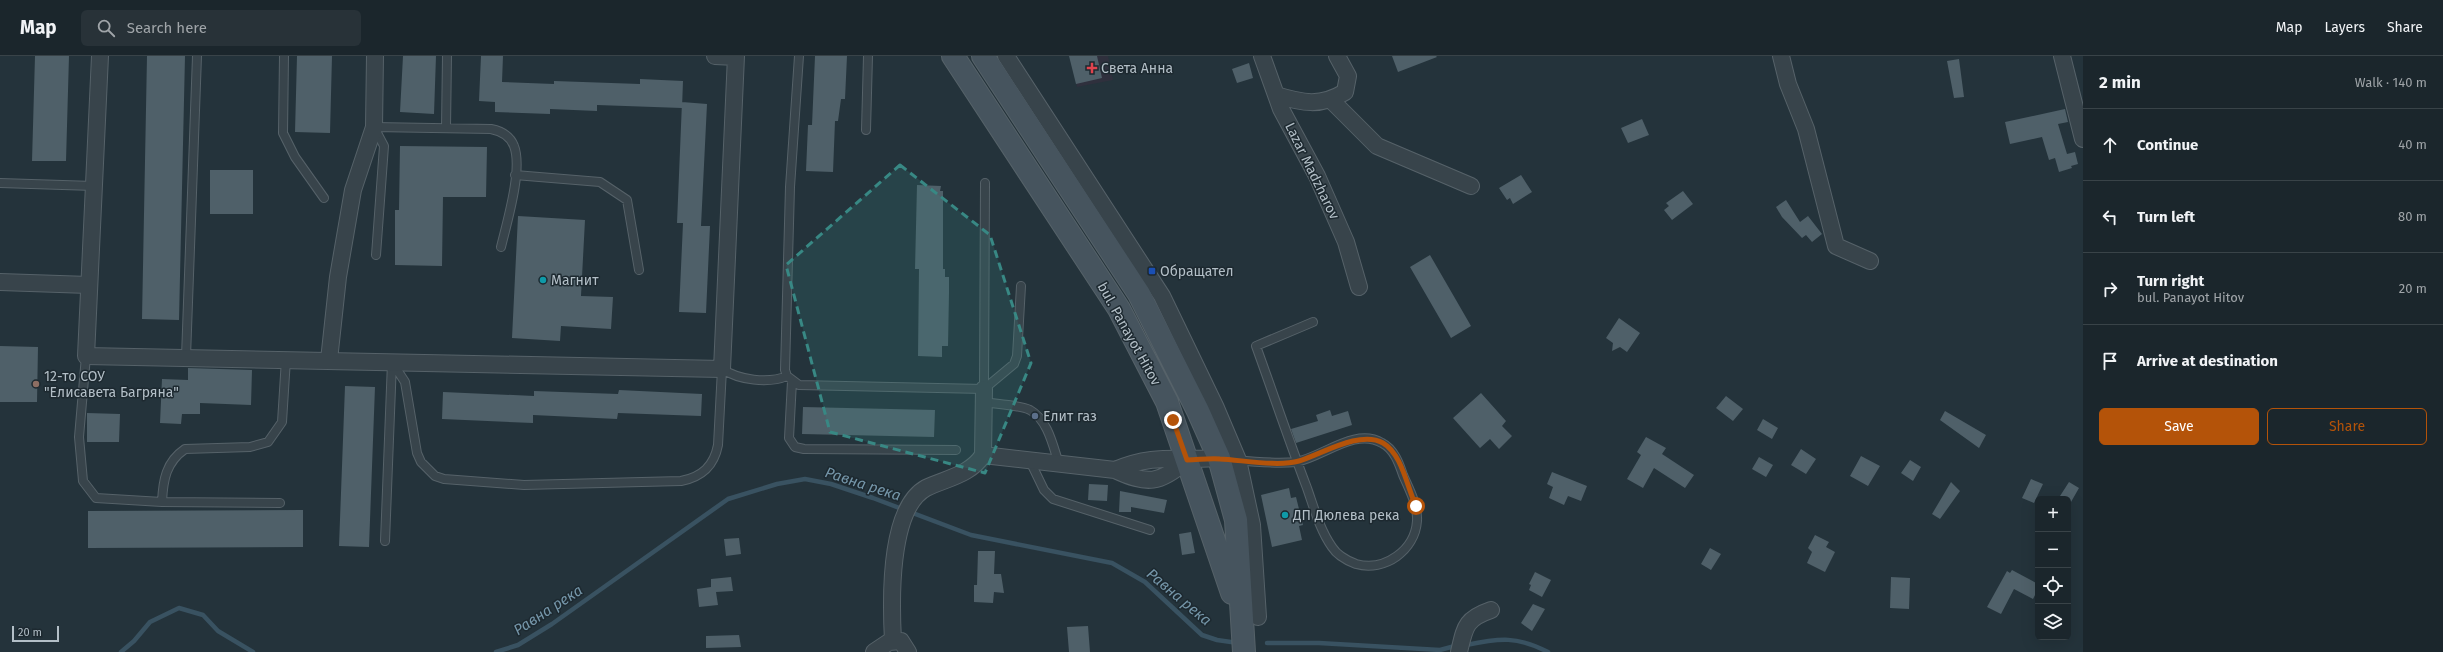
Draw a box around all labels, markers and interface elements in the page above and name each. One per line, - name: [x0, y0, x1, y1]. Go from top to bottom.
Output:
- search box: [81, 10, 361, 46]
- text: Map: [20, 16, 57, 39]
- icon: search: [95, 17, 117, 39]
- text: Search here: [127, 19, 207, 37]
- text: Map: [2276, 19, 2302, 36]
- text: Layers: [2324, 19, 2365, 36]
- text: Share: [2387, 19, 2423, 36]
- place label: Света Анна: [1101, 60, 1173, 77]
- marker: Света Анна: [1086, 62, 1098, 74]
- text: 2 min: [2099, 72, 2141, 93]
- text: Walk · 140 m: [2355, 75, 2427, 90]
- street label: Lazar Madzharov: [1281, 120, 1343, 222]
- icon: ahead: [2099, 134, 2121, 156]
- text: Continue: [2137, 136, 2198, 154]
- text: 40 m: [2398, 137, 2427, 152]
- icon: left: [2099, 206, 2121, 228]
- text: Turn left: [2137, 208, 2195, 226]
- text: 80 m: [2398, 209, 2427, 224]
- place label: Обращател: [1160, 263, 1234, 280]
- marker: Обращател: [1147, 266, 1157, 276]
- place label: Магнит: [551, 272, 599, 289]
- text: Turn right: [2137, 272, 2204, 290]
- marker: Магнит: [538, 275, 548, 285]
- icon: right: [2099, 278, 2121, 300]
- street label: bul. Panayot Hitov: [1094, 279, 1164, 389]
- text: 20 m: [2399, 281, 2427, 296]
- text: bul. Panayot Hitov: [2137, 290, 2244, 305]
- icon: arrive: [2099, 350, 2121, 372]
- text: Arrive at destination: [2137, 352, 2278, 370]
- place label: 12-то СОУ "Елисавета Багряна": [44, 368, 179, 401]
- marker: 12-то СОУ "Елисавета Багряна": [31, 379, 41, 389]
- place label: Елит газ: [1043, 408, 1097, 425]
- button: Save: [2099, 408, 2259, 445]
- button: Share: [2267, 408, 2427, 445]
- marker: Елит газ: [1030, 411, 1040, 421]
- route end: [1164, 411, 1182, 429]
- water label: Равна река: [823, 463, 903, 505]
- map controls: [2035, 496, 2071, 640]
- button: +: [2035, 496, 2071, 532]
- route start: [1407, 497, 1425, 515]
- place label: ДП Дюлева река: [1292, 507, 1400, 524]
- marker: ДП Дюлева река: [1280, 510, 1290, 520]
- button: −: [2035, 532, 2071, 568]
- water label: Равна река: [1143, 565, 1215, 629]
- button: locate: [2035, 568, 2071, 604]
- water label: Равна река: [510, 581, 586, 639]
- button: layers: [2035, 604, 2071, 640]
- scale bar: [12, 624, 59, 643]
- text: 20 m: [18, 626, 42, 639]

